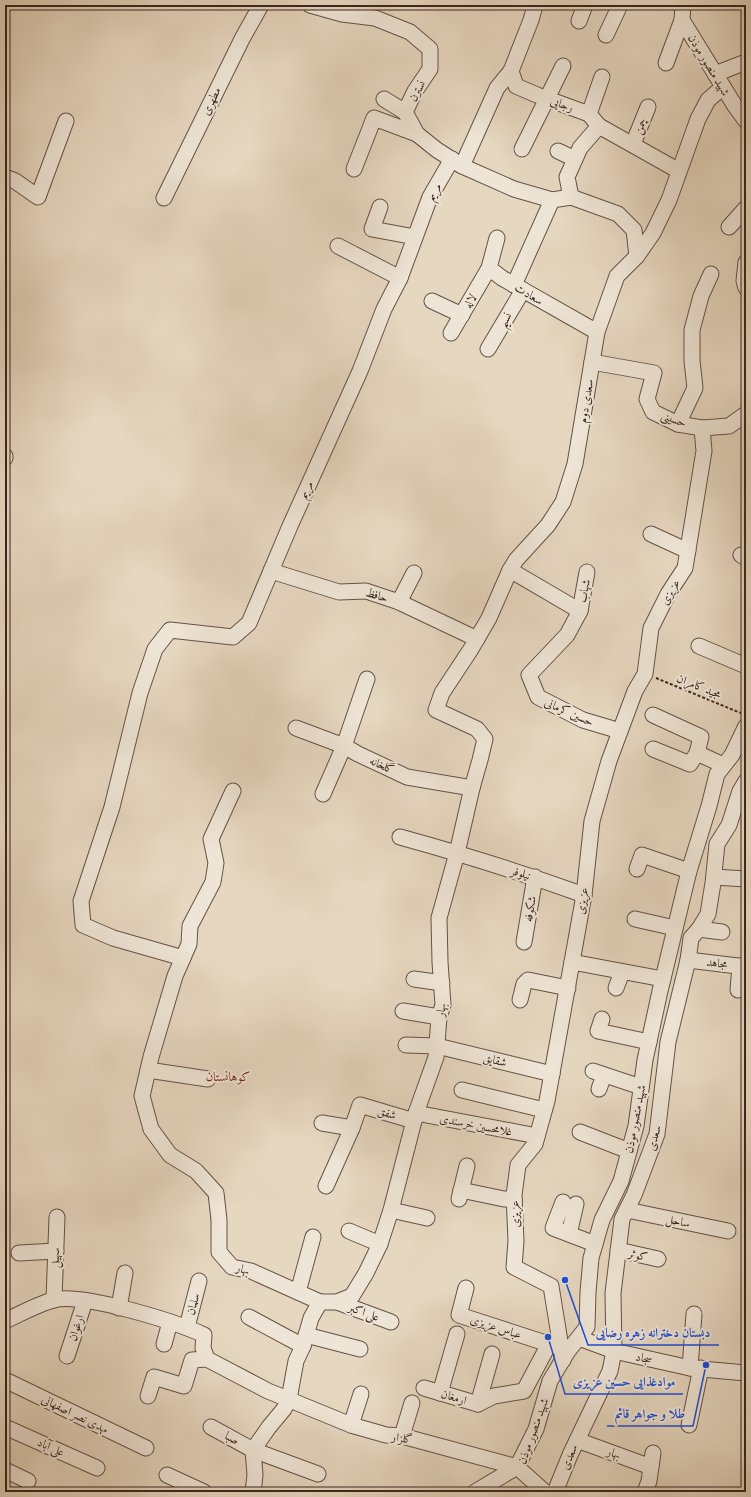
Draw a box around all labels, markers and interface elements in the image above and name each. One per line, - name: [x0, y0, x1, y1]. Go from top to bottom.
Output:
- street label: شهید منصور موذن: [683, 32, 733, 99]
- street label: نسترن: [406, 78, 430, 105]
- street label: مطهری: [198, 85, 226, 118]
- street label: رجایی: [548, 94, 576, 116]
- street label: چمن: [630, 116, 651, 137]
- street label: مریم: [424, 181, 448, 205]
- street label: سعادت: [511, 280, 546, 310]
- street label: لاله: [460, 291, 482, 312]
- street label: نسیم: [495, 310, 519, 333]
- street label: سعدی دوم: [576, 378, 600, 424]
- street label: حسینی: [659, 408, 689, 432]
- street label: مریم: [296, 479, 320, 503]
- street label: عزیزی: [657, 576, 685, 608]
- street label: شهاب: [575, 578, 595, 604]
- street label: حافظ: [364, 585, 390, 607]
- street label: مجید کامران: [674, 671, 724, 703]
- street label: حسین کرمانی: [541, 695, 596, 731]
- street label: گلخانه: [367, 752, 397, 779]
- street label: نیلوفر: [507, 863, 533, 885]
- street label: عزیزی: [573, 886, 593, 916]
- street label: شکوفه: [521, 895, 541, 923]
- street label: مجاهد: [705, 955, 729, 973]
- street label: بهار: [433, 1002, 451, 1019]
- street label: شقایق: [481, 1050, 508, 1072]
- district label: کوهانستان: [206, 1069, 250, 1087]
- street label: شهید منصور موذن: [622, 1084, 650, 1155]
- street label: شفق: [375, 1104, 398, 1124]
- street label: غلامحسین خرسندی: [438, 1111, 514, 1141]
- street label: سعدی: [644, 1123, 666, 1153]
- street label: عزیزی: [508, 1200, 524, 1228]
- street label: ساحل: [664, 1212, 692, 1232]
- street label: کوثر: [625, 1246, 649, 1266]
- street label: سهیل: [48, 1248, 64, 1268]
- street label: بهار: [233, 1260, 252, 1280]
- street label: سلمان: [183, 1291, 205, 1317]
- street label: علی اکبر: [344, 1299, 382, 1326]
- street label: عباس عزیزی: [468, 1312, 524, 1344]
- street label: ارغوان: [65, 1313, 89, 1343]
- callout: دبستان دخترانه زهره رضایی: [588, 1320, 719, 1345]
- text: دبستان دخترانه زهره رضایی: [595, 1325, 710, 1343]
- street label: سجاد: [634, 1349, 654, 1369]
- callout: موادغذایی حسین عزیزی: [565, 1369, 683, 1394]
- text: موادغذایی حسین عزیزی: [573, 1374, 675, 1392]
- street label: ارمغان: [439, 1386, 469, 1410]
- street label: مهدی نصر اصفهانی: [38, 1392, 111, 1438]
- street label: شهید منصور موذن: [515, 1396, 553, 1467]
- callout: طلا و جواهر قائم: [607, 1401, 693, 1426]
- text: طلا و جواهر قائم: [615, 1406, 685, 1425]
- street label: صبا: [221, 1428, 242, 1449]
- street label: گلزار: [389, 1428, 414, 1449]
- street label: علی آباد: [35, 1434, 67, 1461]
- street label: سعدی: [557, 1442, 582, 1472]
- street label: بهار: [603, 1444, 623, 1464]

